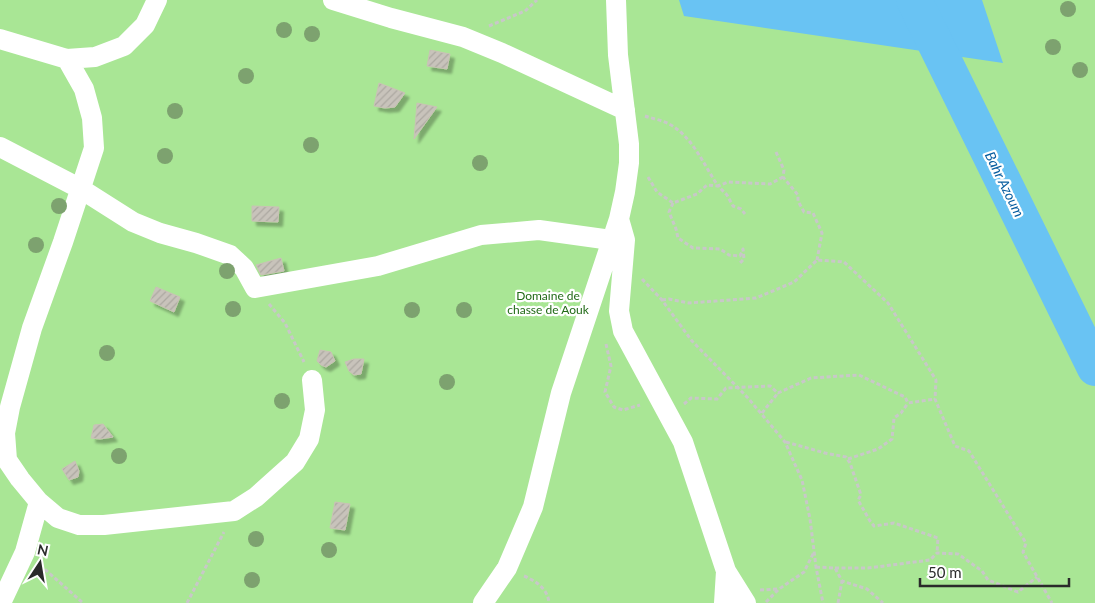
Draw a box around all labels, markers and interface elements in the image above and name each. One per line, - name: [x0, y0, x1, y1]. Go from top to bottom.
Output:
- water label: Bahr Azoum: [982, 149, 1028, 219]
- park label: Domaine de chasse de Aouk: [507, 288, 590, 317]
- north arrow: [15, 538, 65, 588]
- text: N: [36, 540, 50, 559]
- scale bar: [920, 556, 1069, 588]
- text: 50 m: [928, 563, 962, 581]

